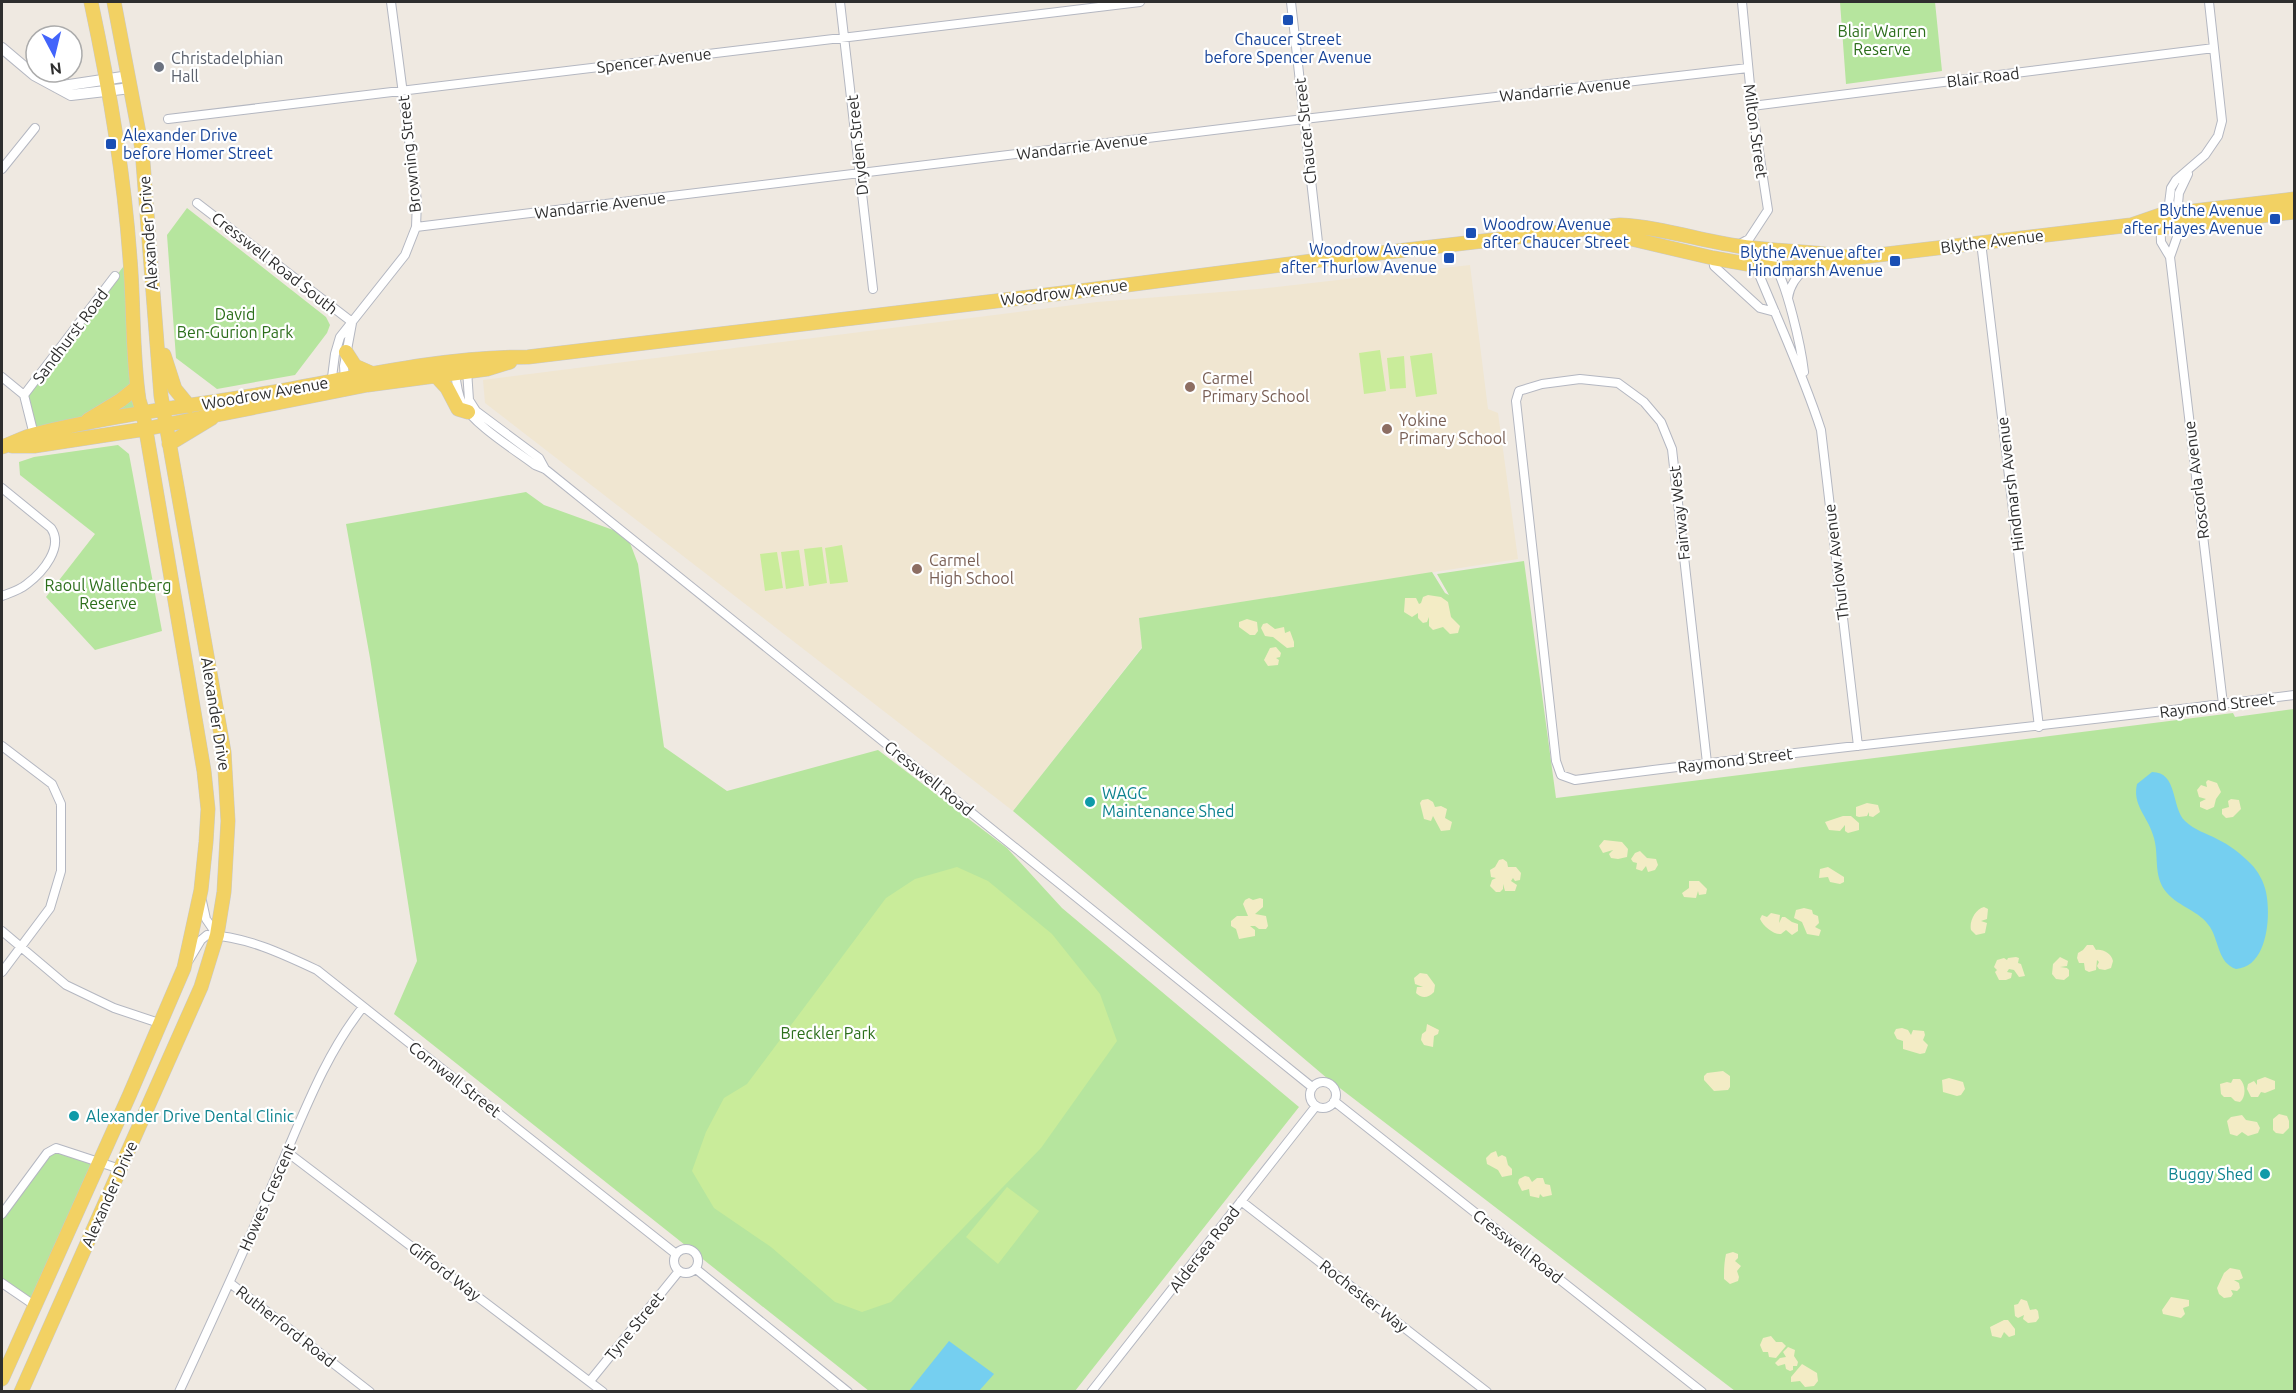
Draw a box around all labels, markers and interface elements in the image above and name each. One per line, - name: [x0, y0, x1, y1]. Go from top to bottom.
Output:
- marker: Chaucer Street before Spencer Avenue: [1281, 13, 1295, 27]
- park label: Blair Warren Reserve: [1837, 22, 1927, 58]
- north arrow: [24, 24, 84, 84]
- place label: Chaucer Street before Spencer Avenue: [1204, 30, 1372, 66]
- street label: Spencer Avenue: [596, 44, 712, 76]
- place label: Christadelphian Hall: [171, 49, 283, 85]
- text: N: [49, 59, 63, 79]
- marker: Christadelphian Hall: [152, 60, 166, 74]
- street label: Blair Road: [1946, 64, 2020, 90]
- street label: Wandarrie Avenue: [1498, 73, 1632, 105]
- street label: Chaucer Street: [1290, 76, 1320, 185]
- street label: Milton Street: [1740, 83, 1772, 180]
- street label: Dryden Street: [843, 93, 871, 196]
- street label: Browning Street: [394, 94, 424, 213]
- place label: Alexander Drive before Homer Street: [123, 126, 273, 162]
- street label: Wandarrie Avenue: [1015, 129, 1149, 163]
- marker: Alexander Drive before Homer Street: [104, 137, 118, 151]
- street label: Alexander Drive: [135, 175, 161, 291]
- street label: Wandarrie Avenue: [533, 188, 667, 222]
- place label: Blythe Avenue after Hayes Avenue: [2123, 201, 2263, 237]
- street label: Cresswell Road South: [208, 208, 342, 318]
- marker: Blythe Avenue after Hayes Avenue: [2268, 212, 2282, 226]
- place label: Woodrow Avenue after Chaucer Street: [1483, 215, 1630, 251]
- marker: Woodrow Avenue after Chaucer Street: [1464, 226, 1478, 240]
- street label: Blythe Avenue: [1939, 226, 2045, 256]
- place label: Woodrow Avenue after Thurlow Avenue: [1281, 240, 1437, 276]
- place label: Blythe Avenue after Hindmarsh Avenue: [1740, 243, 1883, 279]
- marker: Woodrow Avenue after Thurlow Avenue: [1442, 251, 1456, 265]
- marker: Blythe Avenue after Hindmarsh Avenue: [1888, 254, 1902, 268]
- street label: Woodrow Avenue: [999, 275, 1129, 309]
- street label: Sandhurst Road: [29, 285, 111, 387]
- park label: David Ben-Gurion Park: [177, 305, 293, 341]
- place label: Carmel Primary School: [1202, 369, 1309, 405]
- street label: Woodrow Avenue: [200, 373, 330, 413]
- marker: Carmel Primary School: [1183, 380, 1197, 394]
- place label: Yokine Primary School: [1399, 411, 1506, 447]
- street label: Hindmarsh Avenue: [1993, 416, 2027, 552]
- street label: Roscorla Avenue: [2180, 420, 2212, 540]
- marker: Yokine Primary School: [1380, 422, 1394, 436]
- street label: Fairway West: [1665, 464, 1693, 561]
- street label: Thurlow Avenue: [1820, 503, 1852, 621]
- place label: Carmel High School: [929, 551, 1014, 587]
- marker: Carmel High School: [910, 562, 924, 576]
- park label: Raoul Wallenberg Reserve: [44, 576, 172, 612]
- street label: Alexander Drive: [198, 656, 234, 772]
- street label: Raymond Street: [2158, 689, 2276, 721]
- street label: Cresswell Road: [881, 737, 977, 819]
- street label: Raymond Street: [1676, 744, 1794, 776]
- place label: WAGC Maintenance Shed: [1102, 784, 1234, 820]
- marker: WAGC Maintenance Shed: [1083, 795, 1097, 809]
- park label: Breckler Park: [780, 1024, 876, 1042]
- street label: Cornwall Street: [405, 1038, 505, 1121]
- place label: Alexander Drive Dental Clinic: [86, 1107, 295, 1125]
- marker: Alexander Drive Dental Clinic: [67, 1109, 81, 1123]
- street label: Alexander Drive: [77, 1138, 141, 1250]
- street label: Howes Crescent: [235, 1140, 299, 1253]
- place label: Buggy Shed: [2168, 1165, 2253, 1183]
- marker: Buggy Shed: [2258, 1167, 2272, 1181]
- street label: Aldersea Road: [1165, 1203, 1243, 1295]
- street label: Cresswell Road: [1470, 1205, 1566, 1287]
- street label: Gifford Way: [405, 1238, 485, 1304]
- street label: Rochester Way: [1316, 1256, 1412, 1336]
- street label: Rutherford Road: [233, 1282, 339, 1370]
- street label: Tyne Street: [601, 1288, 667, 1364]

